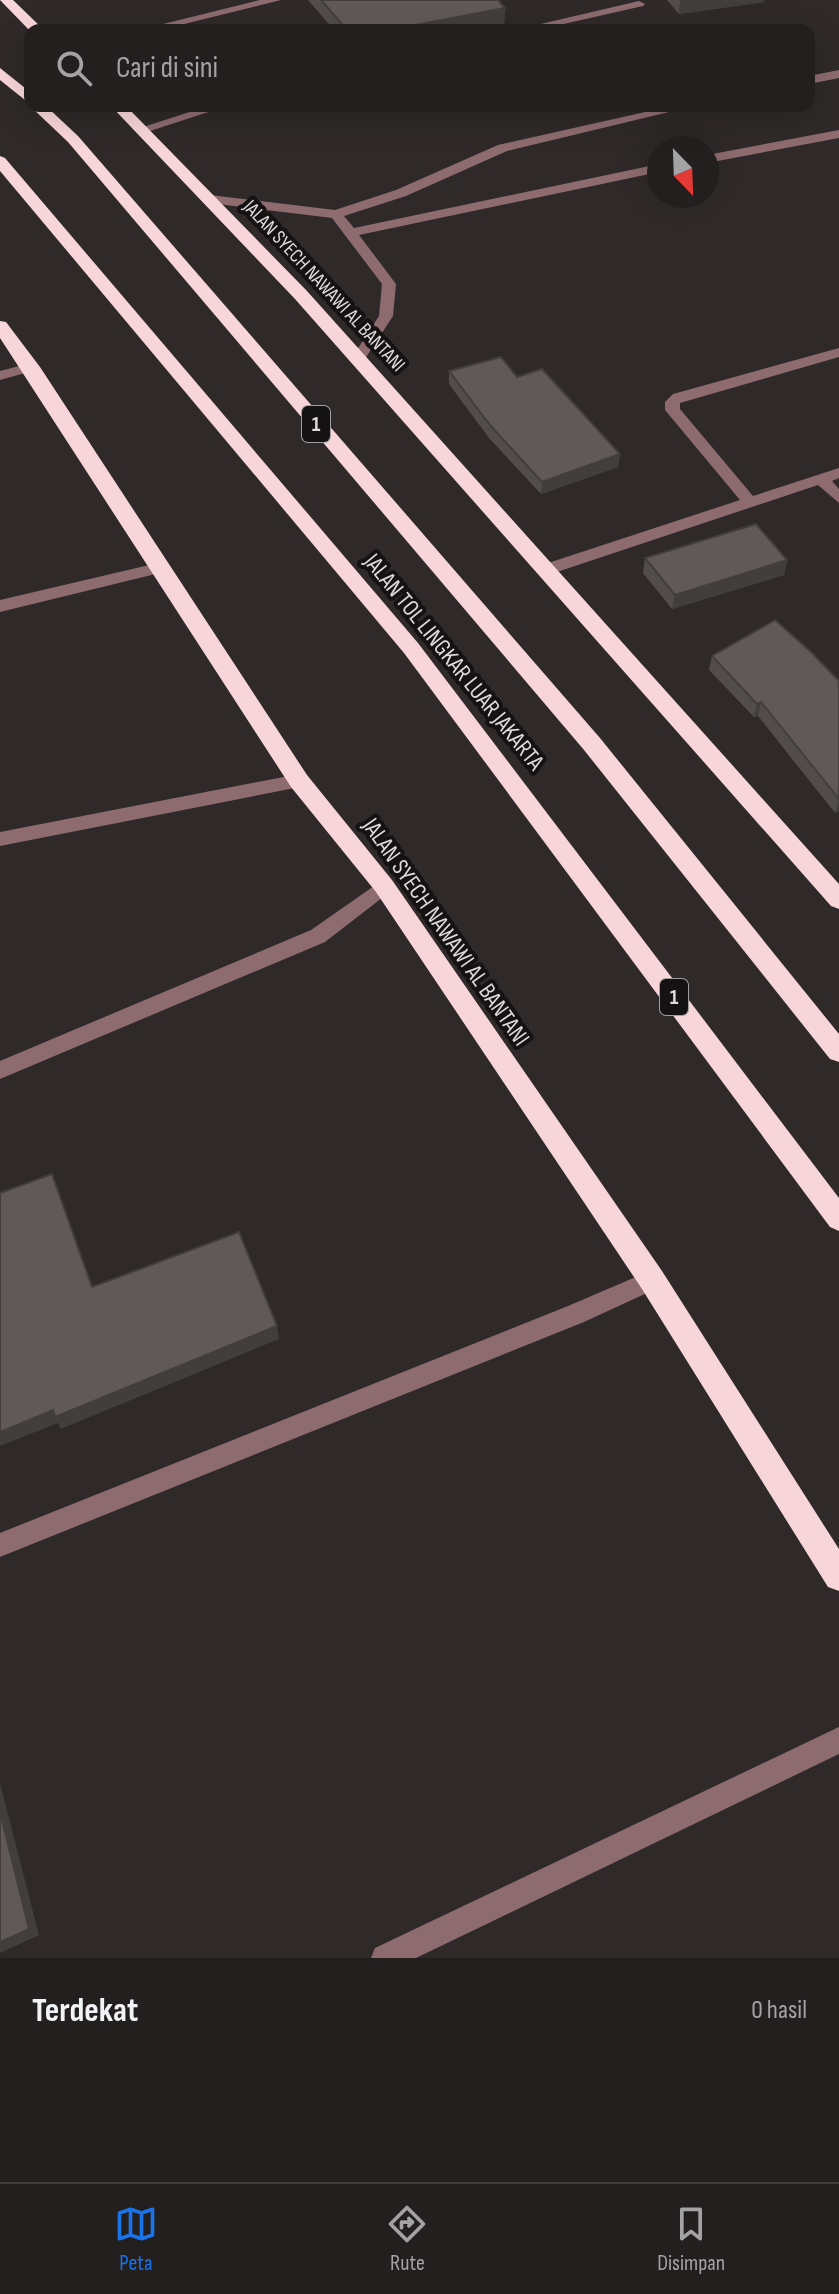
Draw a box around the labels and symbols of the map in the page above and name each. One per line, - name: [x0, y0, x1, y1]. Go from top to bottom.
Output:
- north arrow: [647, 136, 719, 208]
- street label: JALAN SYECH NAWAWI AL BANTANI: [237, 194, 410, 377]
- road number: 1: [302, 406, 330, 442]
- street label: JALAN TOL LINGKAR LUAR JAKARTA: [357, 547, 551, 777]
- street label: JALAN SYECH NAWAWI AL BANTANI: [356, 812, 536, 1051]
- road number: 1: [660, 979, 688, 1015]

